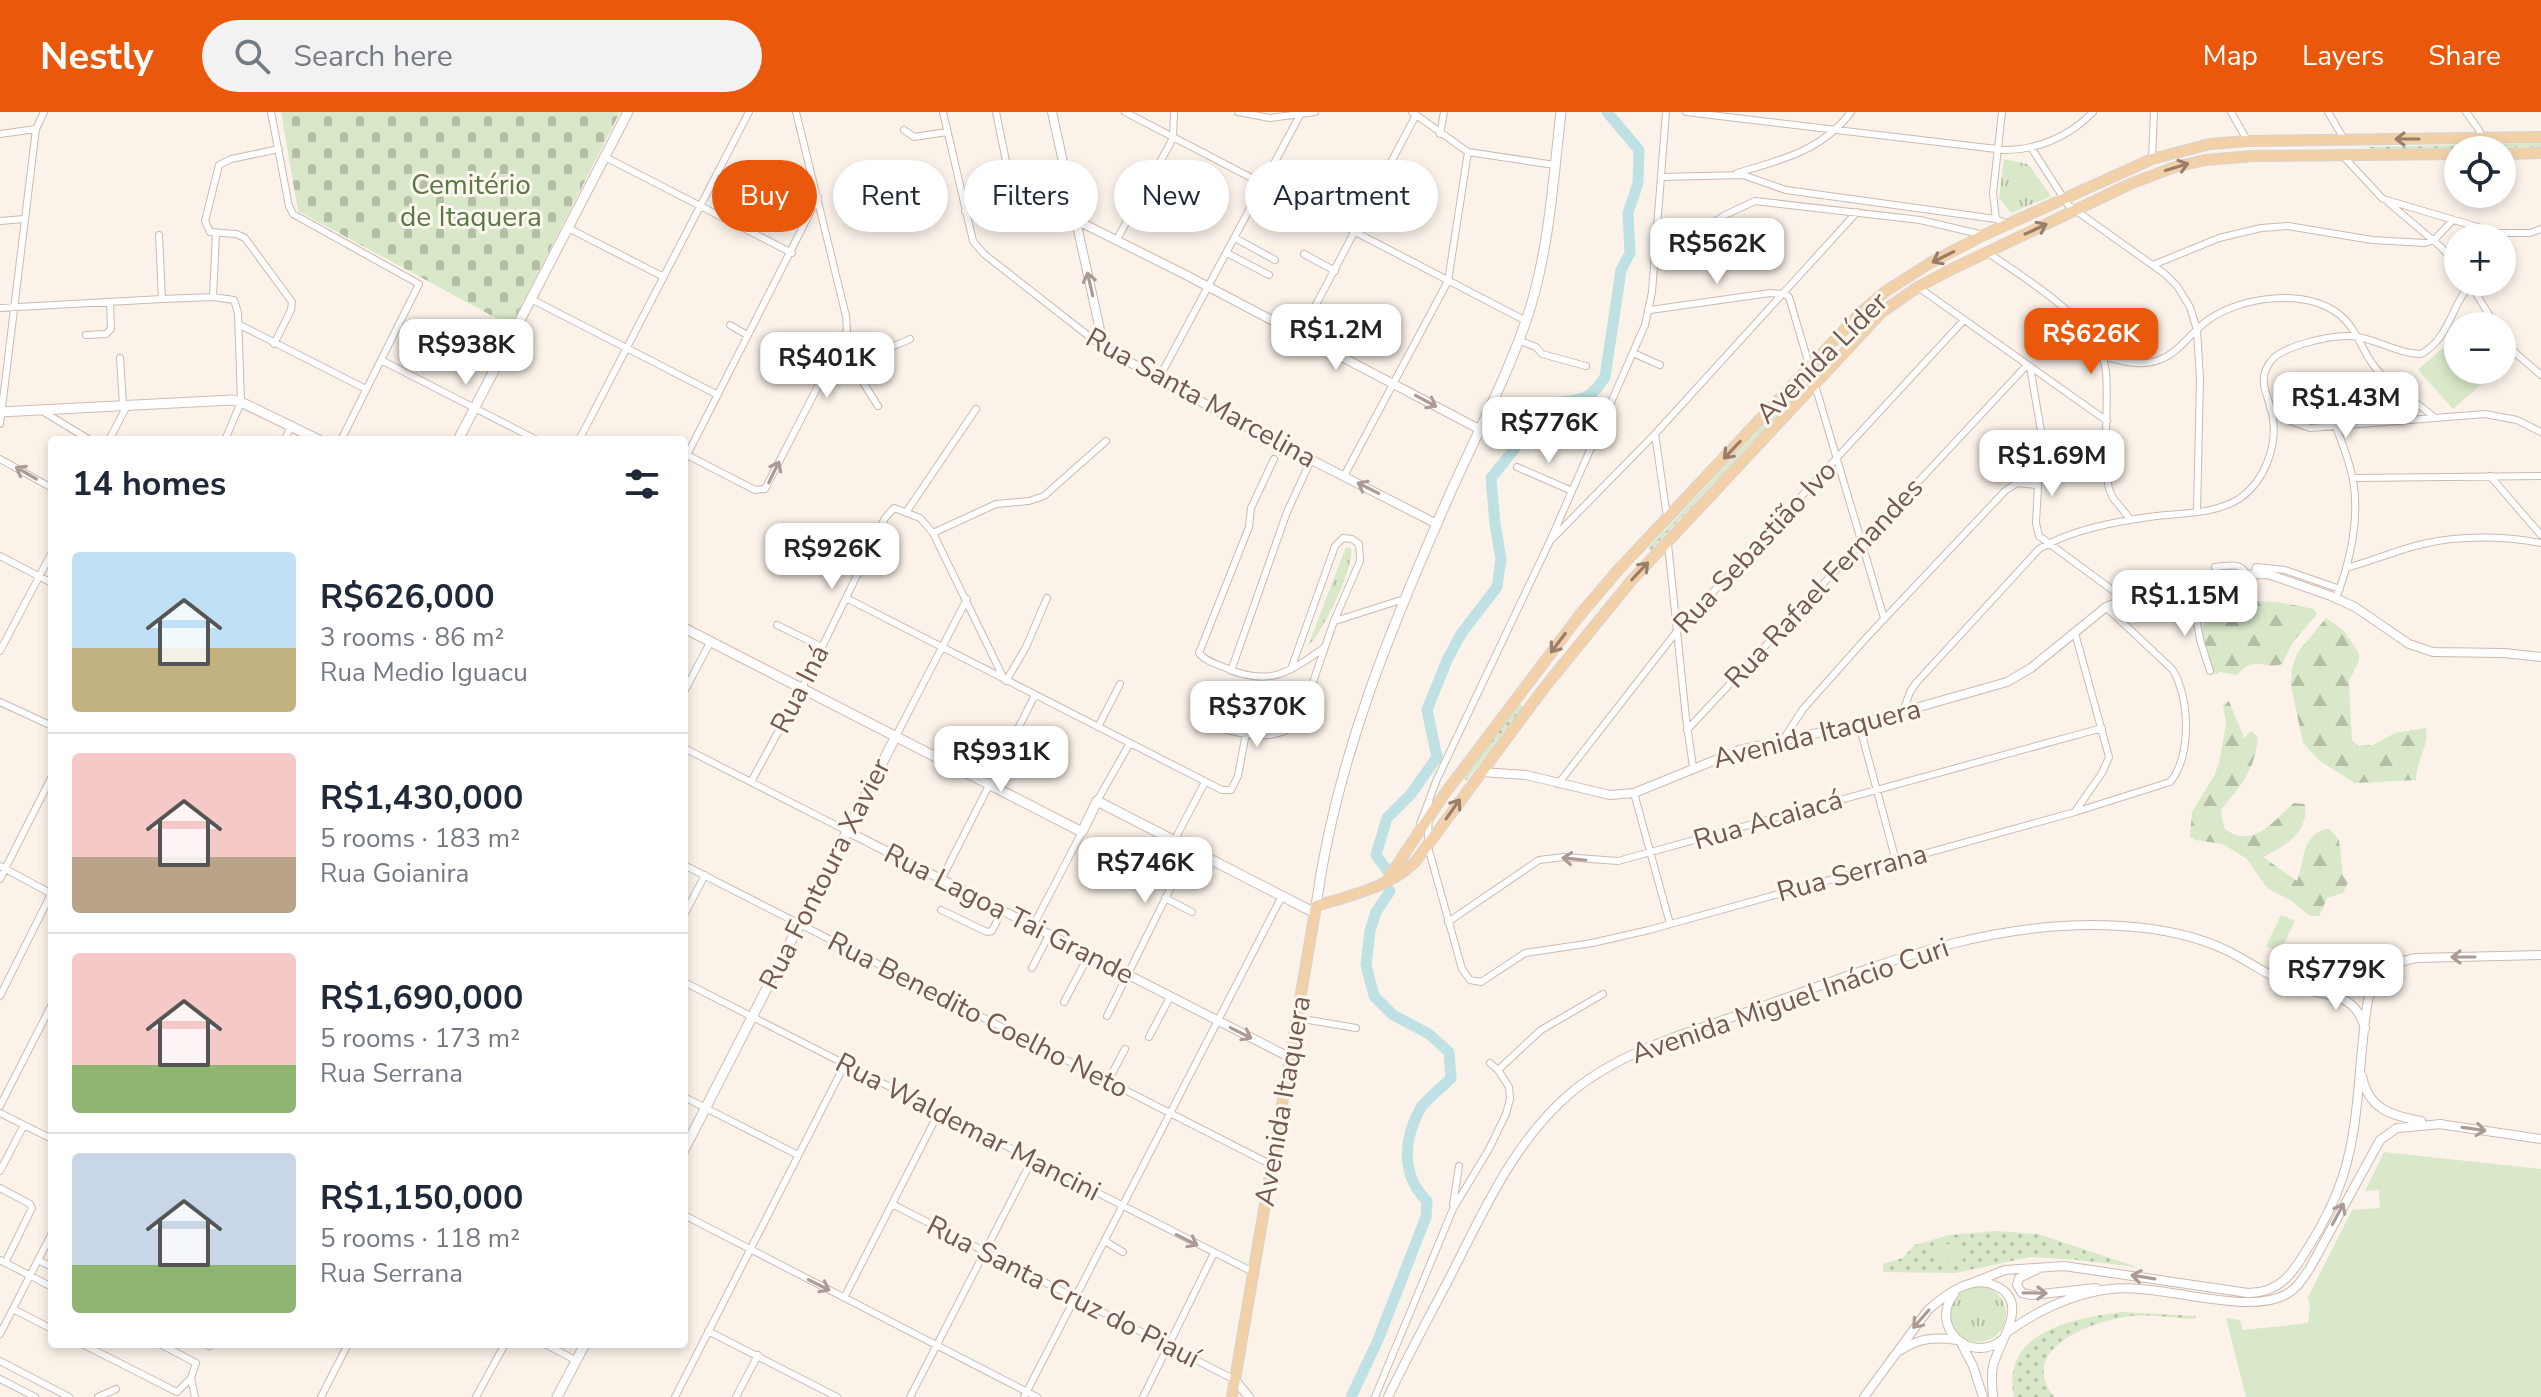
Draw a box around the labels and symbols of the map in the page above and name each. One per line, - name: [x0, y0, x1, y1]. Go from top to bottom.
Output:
- one-way arrow: [2394, 131, 2421, 147]
- one-way arrow: [2164, 159, 2189, 173]
- park label: Cemitério de Itaquera: [400, 166, 542, 236]
- pin: R$562K: [1652, 218, 1782, 286]
- one-way arrow: [2024, 221, 2048, 236]
- one-way arrow: [1931, 249, 1955, 265]
- one-way arrow: [1082, 272, 1097, 297]
- street label: Avenida Líder: [1748, 284, 1896, 432]
- pin: R$1.2M: [1271, 304, 1401, 372]
- pin: R$626K: [2026, 308, 2156, 376]
- pin: R$938K: [401, 319, 531, 387]
- street label: Rua Santa Marcelina: [1079, 319, 1323, 477]
- pin: R$401K: [762, 332, 892, 400]
- pin: R$1.43M: [2272, 372, 2420, 440]
- one-way arrow: [1414, 393, 1437, 409]
- pin: R$776K: [1484, 397, 1614, 465]
- pin: R$1.69M: [1978, 430, 2126, 498]
- one-way arrow: [1722, 440, 1741, 460]
- street label: Rua Sebastião Ivo: [1665, 452, 1845, 642]
- one-way arrow: [767, 461, 782, 485]
- one-way arrow: [15, 465, 38, 481]
- street label: Rua Rafael Fernandes: [1716, 469, 1932, 697]
- one-way arrow: [1356, 480, 1380, 495]
- pin: R$926K: [767, 523, 897, 591]
- one-way arrow: [1631, 561, 1650, 581]
- pin: R$1.15M: [2111, 570, 2259, 638]
- one-way arrow: [1549, 632, 1566, 653]
- street label: Rua Iná: [762, 638, 838, 740]
- pin: R$370K: [1192, 681, 1322, 749]
- street label: Avenida Itaquera: [1709, 690, 1925, 778]
- pin: R$931K: [936, 726, 1066, 794]
- street label: Rua Fontoura Xavier: [750, 752, 900, 996]
- street label: Rua Acaiacá: [1689, 781, 1847, 859]
- one-way arrow: [1445, 798, 1461, 820]
- street label: Rua Lagoa Tai Grande: [877, 834, 1141, 994]
- street label: Rua Serrana: [1773, 835, 1931, 911]
- pin: R$746K: [1080, 837, 1210, 905]
- one-way arrow: [1561, 851, 1588, 866]
- street label: Rua Benedito Coelho Neto: [821, 923, 1135, 1107]
- street label: Avenida Miguel Inácio Curi: [1626, 929, 1954, 1073]
- pin: R$779K: [2271, 944, 2401, 1012]
- one-way arrow: [2450, 949, 2477, 965]
- street label: Avenida Itaquera: [1246, 993, 1320, 1209]
- one-way arrow: [1228, 1025, 1252, 1041]
- street label: Rua Waldemar Mancini: [829, 1044, 1107, 1210]
- one-way arrow: [2461, 1122, 2486, 1137]
- one-way arrow: [2330, 1203, 2346, 1226]
- street label: Rua Santa Cruz do Piauí: [920, 1207, 1207, 1378]
- one-way arrow: [1175, 1233, 1199, 1248]
- one-way arrow: [2131, 1269, 2156, 1284]
- one-way arrow: [807, 1277, 831, 1293]
- one-way arrow: [2021, 1285, 2047, 1300]
- one-way arrow: [1913, 1308, 1931, 1328]

